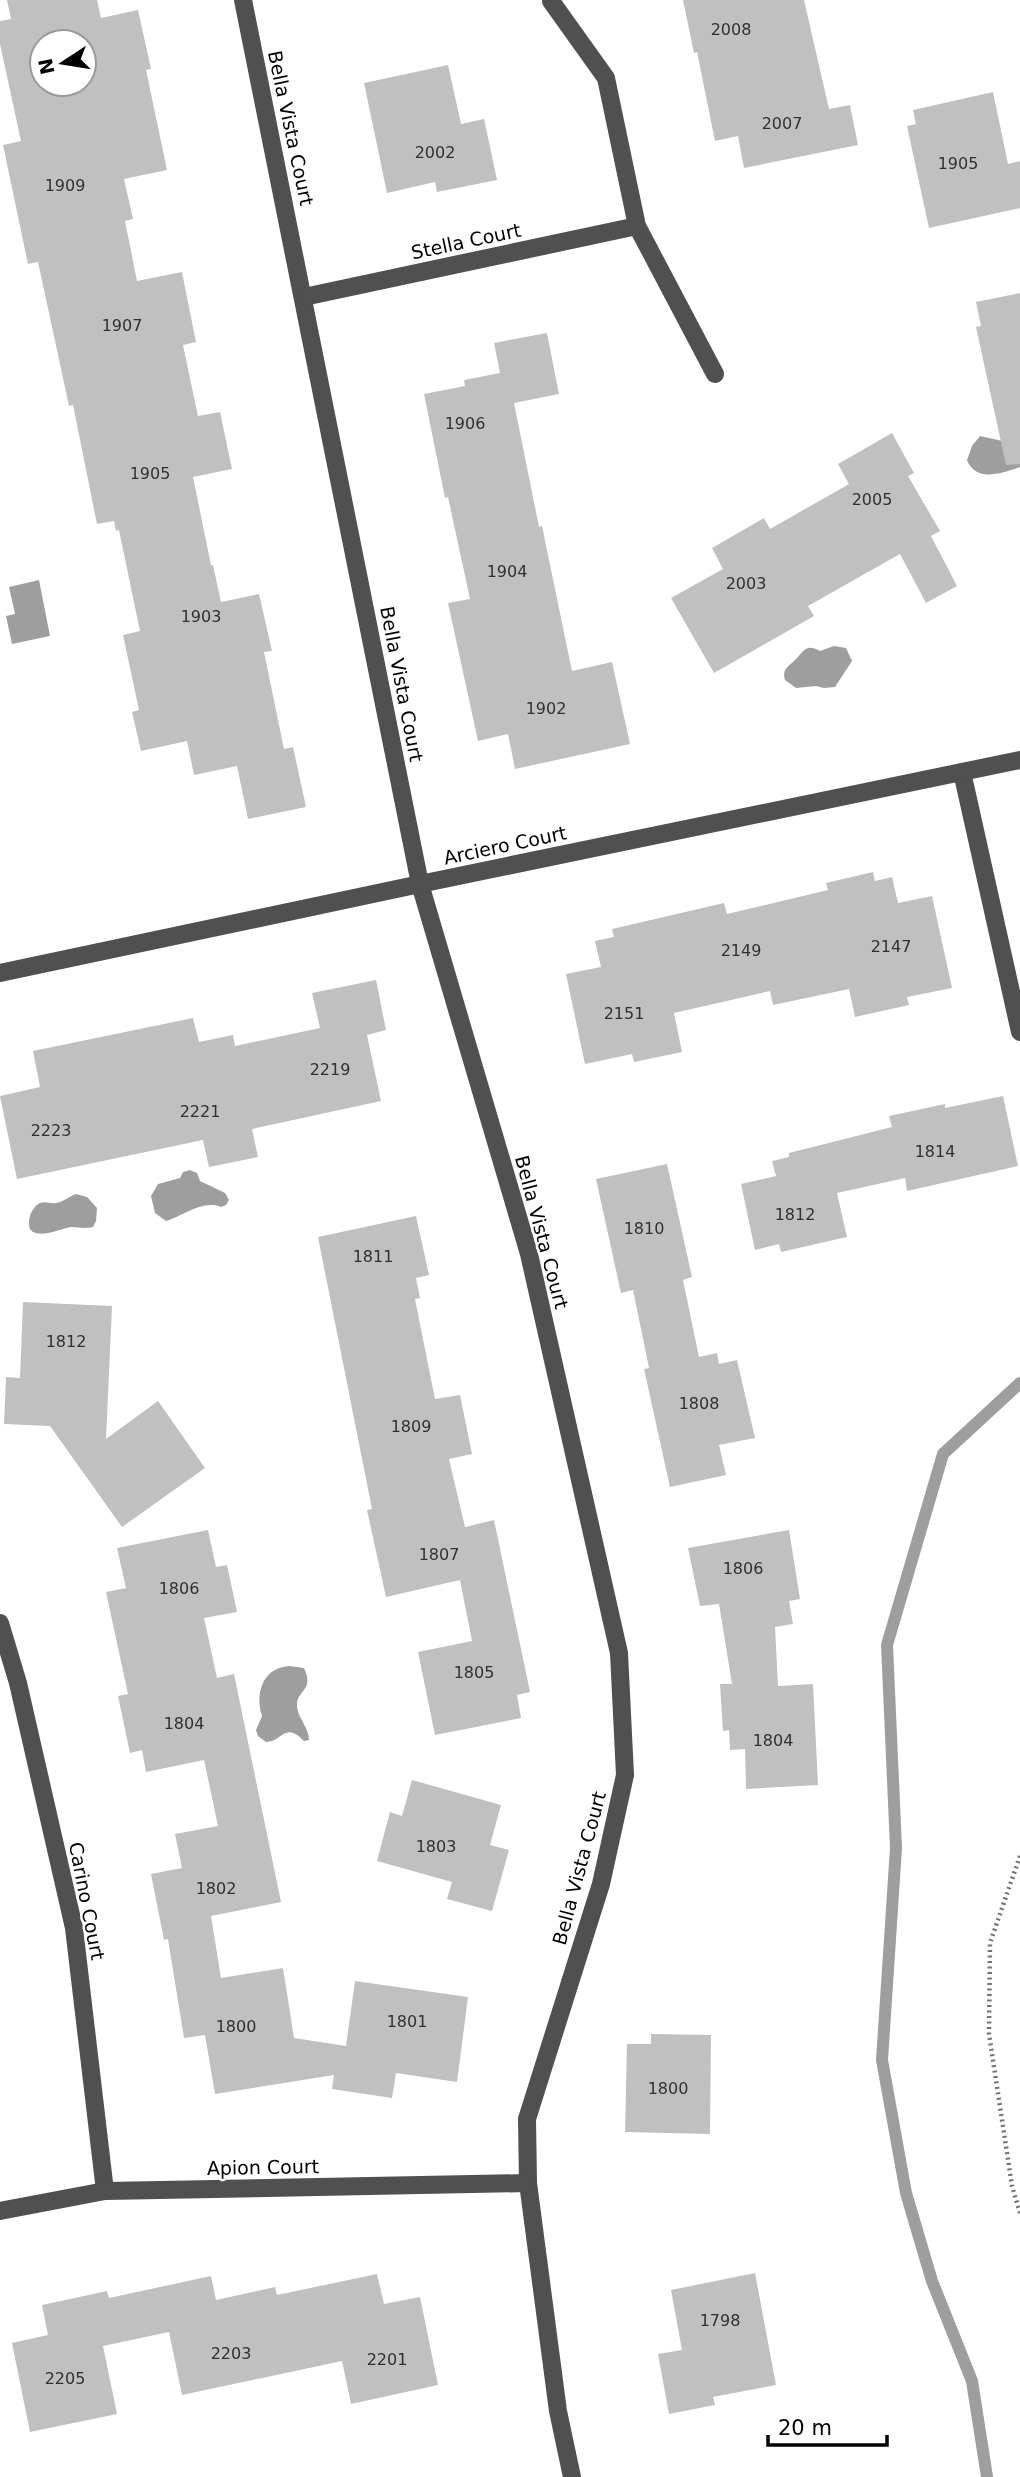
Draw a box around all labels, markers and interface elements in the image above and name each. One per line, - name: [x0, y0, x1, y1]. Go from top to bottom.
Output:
- house number: 2008: [711, 20, 751, 39]
- north arrow: [28, 28, 98, 98]
- street label: Bella Vista Court: [264, 48, 318, 208]
- text: N: [34, 56, 59, 77]
- house number: 2007: [762, 114, 802, 133]
- house number: 2002: [415, 143, 455, 162]
- house number: 1905: [938, 154, 978, 173]
- house number: 1909: [45, 176, 85, 195]
- street label: Stella Court: [409, 219, 523, 263]
- house number: 1907: [102, 316, 142, 335]
- house number: 1906: [445, 414, 485, 433]
- house number: 1905: [130, 464, 170, 483]
- house number: 2005: [852, 490, 892, 509]
- house number: 1904: [487, 562, 527, 581]
- house number: 2003: [726, 574, 766, 593]
- street label: Bella Vista Court: [376, 604, 428, 764]
- house number: 1903: [181, 607, 221, 626]
- house number: 1902: [526, 699, 566, 718]
- street label: Arciero Court: [442, 821, 568, 869]
- house number: 2147: [871, 937, 911, 956]
- house number: 2149: [721, 941, 761, 960]
- house number: 2151: [604, 1004, 644, 1023]
- house number: 2219: [310, 1060, 350, 1079]
- house number: 2221: [180, 1102, 220, 1121]
- house number: 2223: [31, 1121, 71, 1140]
- house number: 1814: [915, 1142, 955, 1161]
- street label: Bella Vista Court: [511, 1153, 573, 1311]
- house number: 1812: [775, 1205, 815, 1224]
- house number: 1810: [624, 1219, 664, 1238]
- house number: 1811: [353, 1247, 393, 1266]
- house number: 1812: [46, 1332, 86, 1351]
- house number: 1808: [679, 1394, 719, 1413]
- house number: 1809: [391, 1417, 431, 1436]
- house number: 1807: [419, 1545, 459, 1564]
- house number: 1806: [723, 1559, 763, 1578]
- house number: 1806: [159, 1579, 199, 1598]
- house number: 1805: [454, 1663, 494, 1682]
- house number: 1804: [164, 1714, 204, 1733]
- house number: 1804: [753, 1731, 793, 1750]
- street label: Bella Vista Court: [548, 1789, 610, 1947]
- house number: 1803: [416, 1837, 456, 1856]
- street label: Carino Court: [65, 1840, 109, 1962]
- house number: 1802: [196, 1879, 236, 1898]
- house number: 1801: [387, 2012, 427, 2031]
- house number: 1800: [216, 2017, 256, 2036]
- house number: 1800: [648, 2079, 688, 2098]
- street label: Apion Court: [207, 2155, 319, 2179]
- house number: 1798: [700, 2311, 740, 2330]
- house number: 2203: [211, 2344, 251, 2363]
- house number: 2201: [367, 2350, 407, 2369]
- house number: 2205: [45, 2369, 85, 2388]
- scale bar: [768, 2404, 887, 2448]
- text: 20 m: [778, 2416, 832, 2440]

